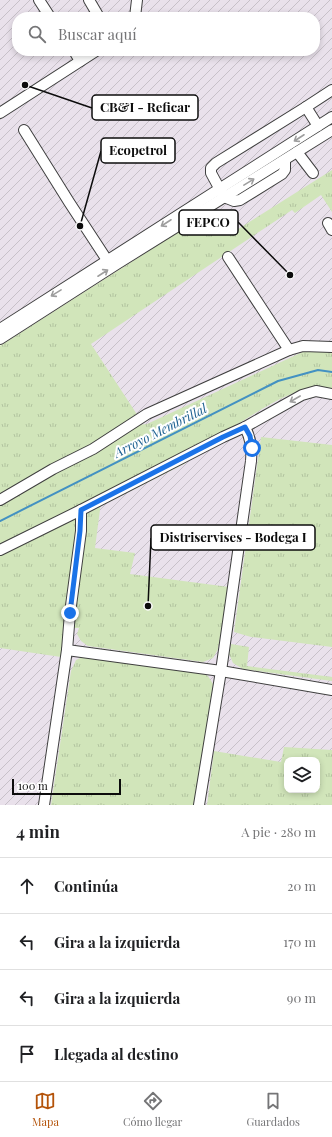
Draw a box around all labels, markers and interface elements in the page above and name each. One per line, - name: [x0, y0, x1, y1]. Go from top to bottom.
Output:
- search box: [12, 12, 320, 56]
- icon: search: [26, 23, 48, 45]
- text: Buscar aquí: [58, 24, 137, 44]
- callout: CB&I - Reficar: [92, 95, 198, 120]
- text: CB&I - Reficar: [100, 98, 190, 115]
- one-way arrow: [294, 134, 305, 142]
- callout: Ecopetrol: [101, 138, 175, 163]
- text: Ecopetrol: [109, 141, 167, 158]
- one-way arrow: [243, 177, 255, 185]
- callout: FEPCO: [179, 210, 238, 235]
- text: FEPCO: [186, 213, 230, 230]
- one-way arrow: [161, 219, 172, 227]
- one-way arrow: [98, 268, 109, 277]
- one-way arrow: [51, 289, 62, 297]
- one-way arrow: [289, 396, 301, 403]
- water label: Arroyo Membrillal: [109, 399, 211, 462]
- route start: [243, 439, 261, 457]
- callout: Distriservises - Bodega I: [151, 525, 315, 550]
- text: Distriservises - Bodega I: [159, 528, 307, 545]
- route end: [61, 604, 79, 622]
- map controls: [284, 757, 320, 793]
- button: layers: [284, 757, 320, 793]
- scale bar: [12, 777, 121, 796]
- text: 100 m: [18, 778, 48, 793]
- text: 4 min: [16, 820, 60, 842]
- text: A pie · 280 m: [241, 823, 316, 840]
- icon: ahead: [16, 875, 38, 897]
- text: Continúa: [54, 876, 118, 896]
- text: 20 m: [287, 877, 316, 894]
- icon: left: [16, 931, 38, 953]
- text: Gira a la izquierda: [54, 932, 180, 952]
- text: 170 m: [283, 933, 316, 950]
- icon: left: [16, 987, 38, 1009]
- text: Gira a la izquierda: [54, 988, 180, 1008]
- text: 90 m: [287, 989, 316, 1006]
- icon: arrive: [16, 1043, 38, 1065]
- text: Llegada al destino: [54, 1044, 178, 1064]
- tab: Mapa: [32, 1090, 59, 1129]
- tab: Cómo llegar: [123, 1090, 183, 1129]
- tab: Guardados: [247, 1090, 300, 1129]

